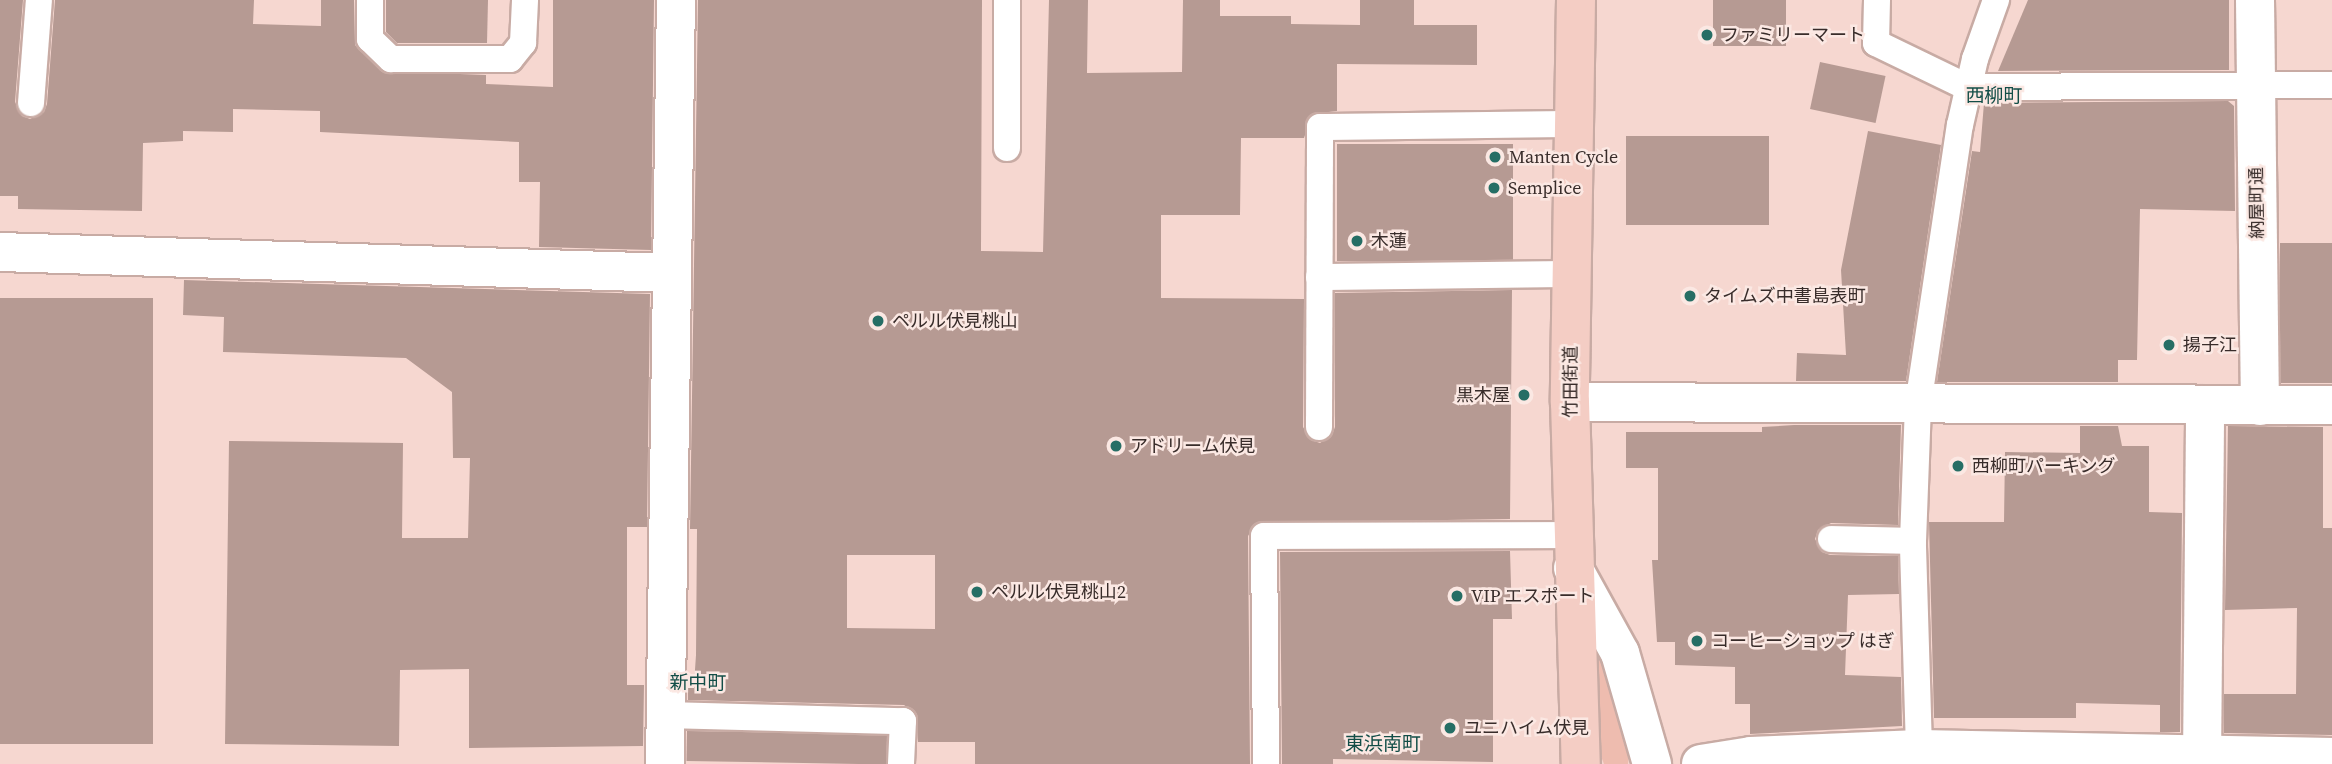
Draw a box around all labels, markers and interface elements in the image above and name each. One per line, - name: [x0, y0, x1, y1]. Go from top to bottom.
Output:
- place label: ファミリーマート: [1721, 24, 1865, 46]
- marker: ファミリーマート: [1699, 27, 1715, 43]
- district label: 西柳町: [1966, 85, 2022, 107]
- place label: Manten Cycle: [1509, 146, 1618, 168]
- marker: Manten Cycle: [1487, 149, 1503, 165]
- street label: 納屋町通: [2246, 167, 2268, 239]
- place label: Semplice: [1508, 177, 1581, 199]
- marker: Semplice: [1486, 180, 1502, 196]
- place label: 木蓮: [1371, 230, 1407, 252]
- marker: 木蓮: [1349, 233, 1365, 249]
- place label: タイムズ中書島表町: [1704, 285, 1866, 307]
- marker: タイムズ中書島表町: [1682, 288, 1698, 304]
- place label: ペルル伏見桃山: [892, 310, 1018, 332]
- marker: ペルル伏見桃山: [870, 313, 886, 329]
- place label: 揚子江: [2183, 334, 2237, 356]
- marker: 揚子江: [2161, 337, 2177, 353]
- street label: 竹田街道: [1560, 346, 1582, 418]
- place label: 黒木屋: [1456, 384, 1510, 406]
- marker: 黒木屋: [1516, 387, 1532, 403]
- place label: アドリーム伏見: [1130, 435, 1256, 457]
- marker: アドリーム伏見: [1108, 438, 1124, 454]
- place label: 西柳町パーキング: [1972, 455, 2116, 477]
- marker: 西柳町パーキング: [1950, 458, 1966, 474]
- place label: ペルル伏見桃山2: [991, 581, 1126, 603]
- marker: ペルル伏見桃山2: [969, 584, 985, 600]
- place label: VIP エスポート: [1471, 585, 1595, 607]
- marker: VIP エスポート: [1449, 588, 1465, 604]
- place label: コーヒーショップ はぎ: [1711, 630, 1895, 652]
- marker: コーヒーショップ はぎ: [1689, 633, 1705, 649]
- district label: 新中町: [670, 672, 726, 694]
- place label: ユニハイム伏見: [1464, 717, 1590, 739]
- marker: ユニハイム伏見: [1442, 720, 1458, 736]
- district label: 東浜南町: [1345, 733, 1421, 755]

